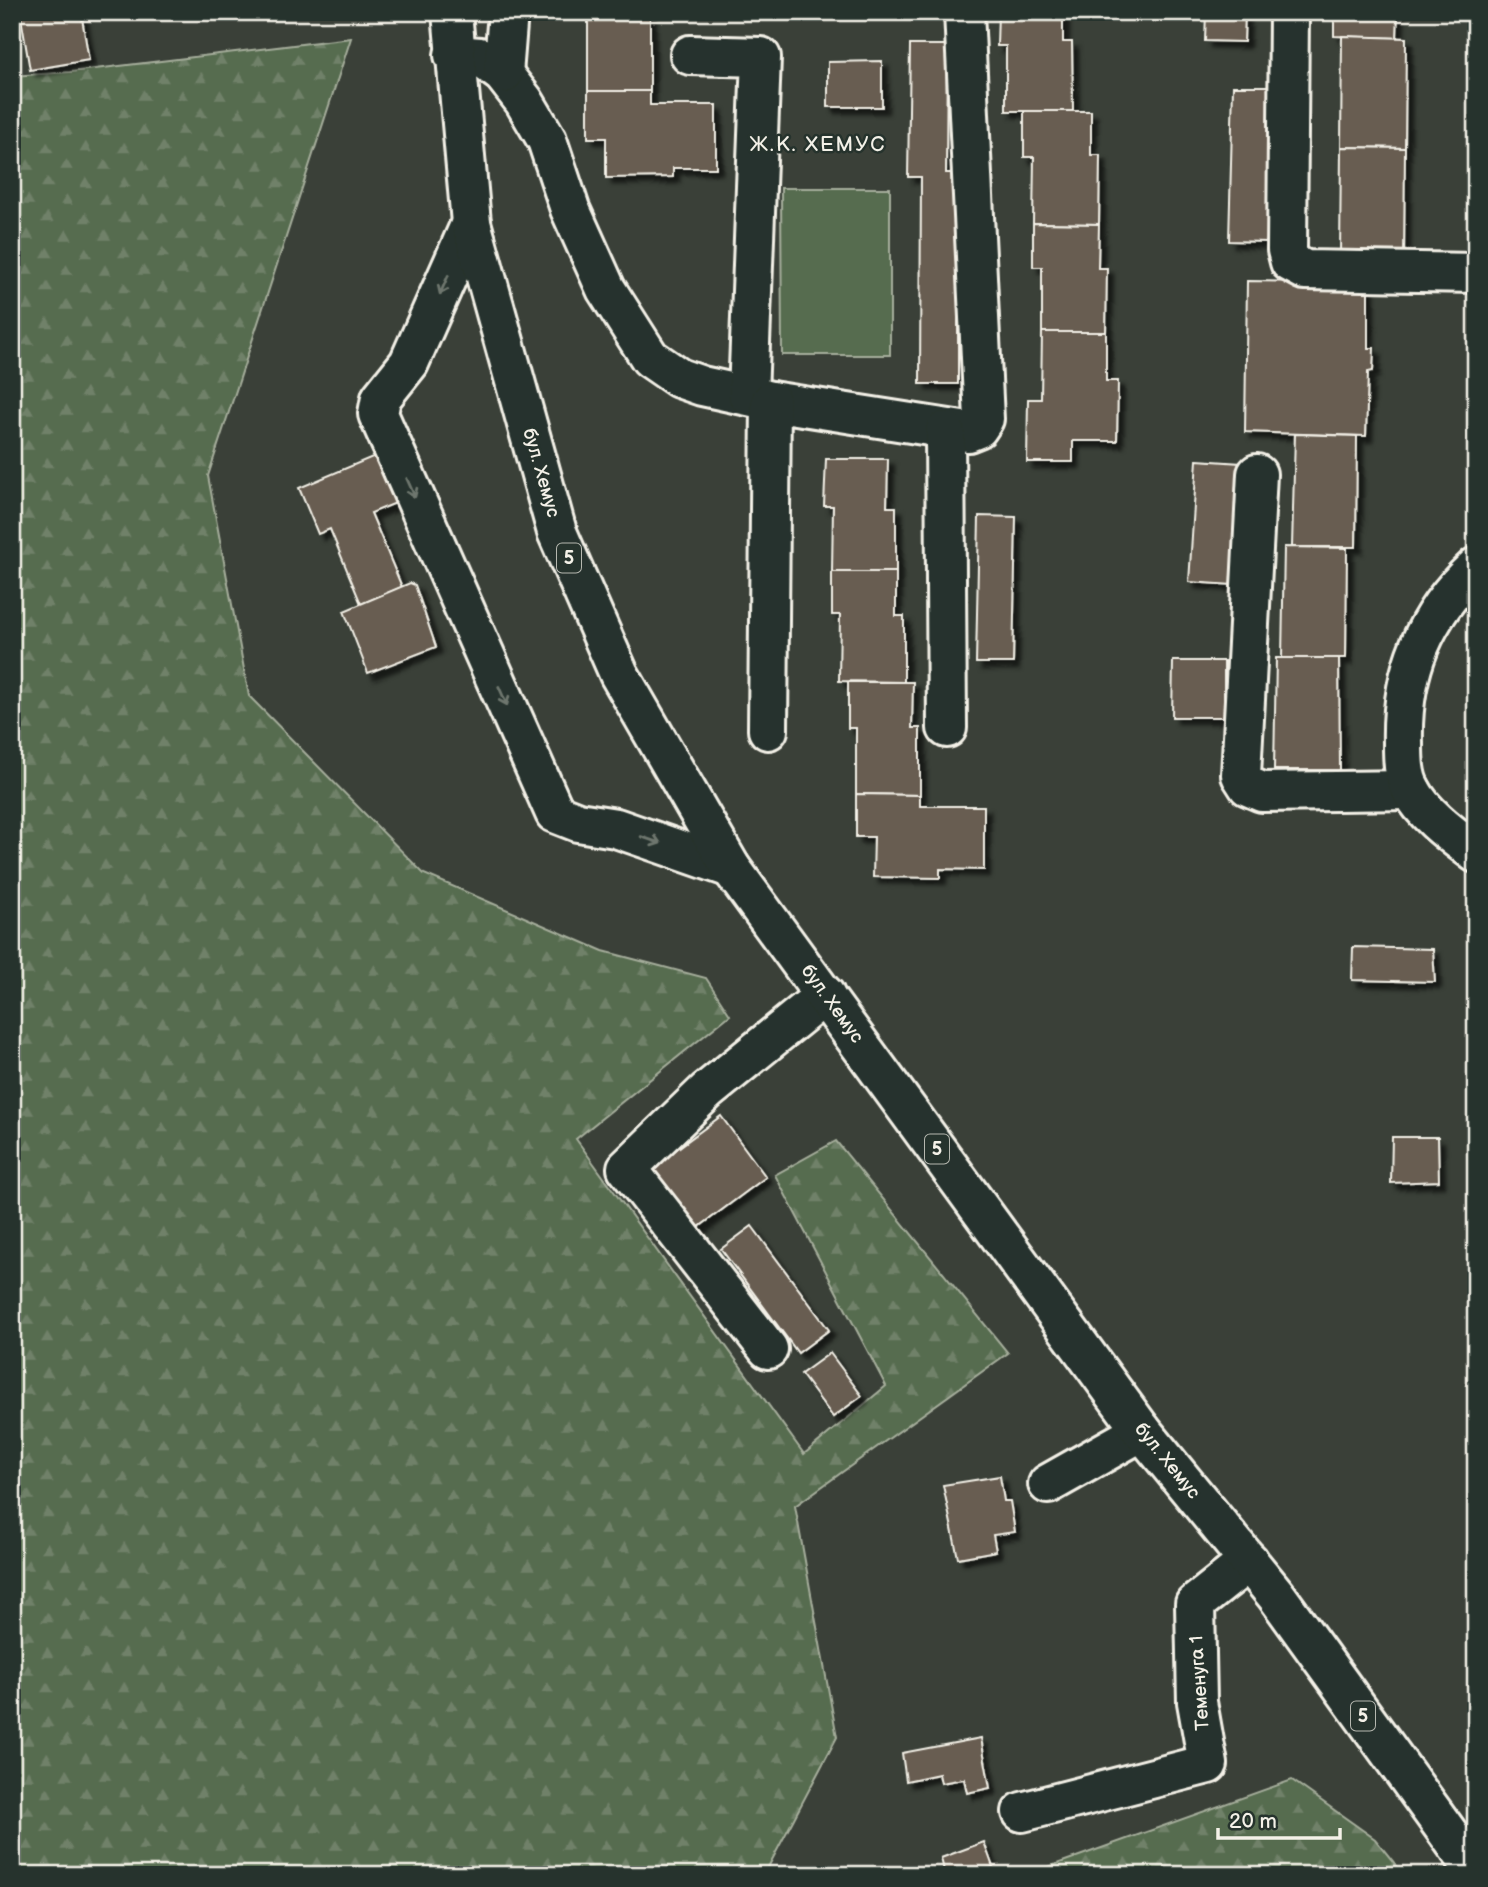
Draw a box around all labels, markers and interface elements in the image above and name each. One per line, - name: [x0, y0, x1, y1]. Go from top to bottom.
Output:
- district label: Ж.К. ХЕМУС: [749, 132, 887, 157]
- one-way arrow: [437, 274, 450, 295]
- street label: бул. Хемус: [517, 426, 565, 521]
- one-way arrow: [405, 477, 418, 499]
- road number: 5: [557, 544, 581, 572]
- one-way arrow: [497, 685, 510, 706]
- one-way arrow: [639, 835, 661, 847]
- street label: бул. Хемус: [796, 960, 869, 1048]
- road number: 5: [925, 1134, 949, 1164]
- street label: бул. Хемус: [1129, 1418, 1205, 1504]
- street label: Теменуга 1: [1185, 1635, 1215, 1731]
- road number: 5: [1351, 1702, 1375, 1730]
- scale bar: [1218, 1796, 1341, 1840]
- text: 20 m: [1229, 1809, 1277, 1834]

